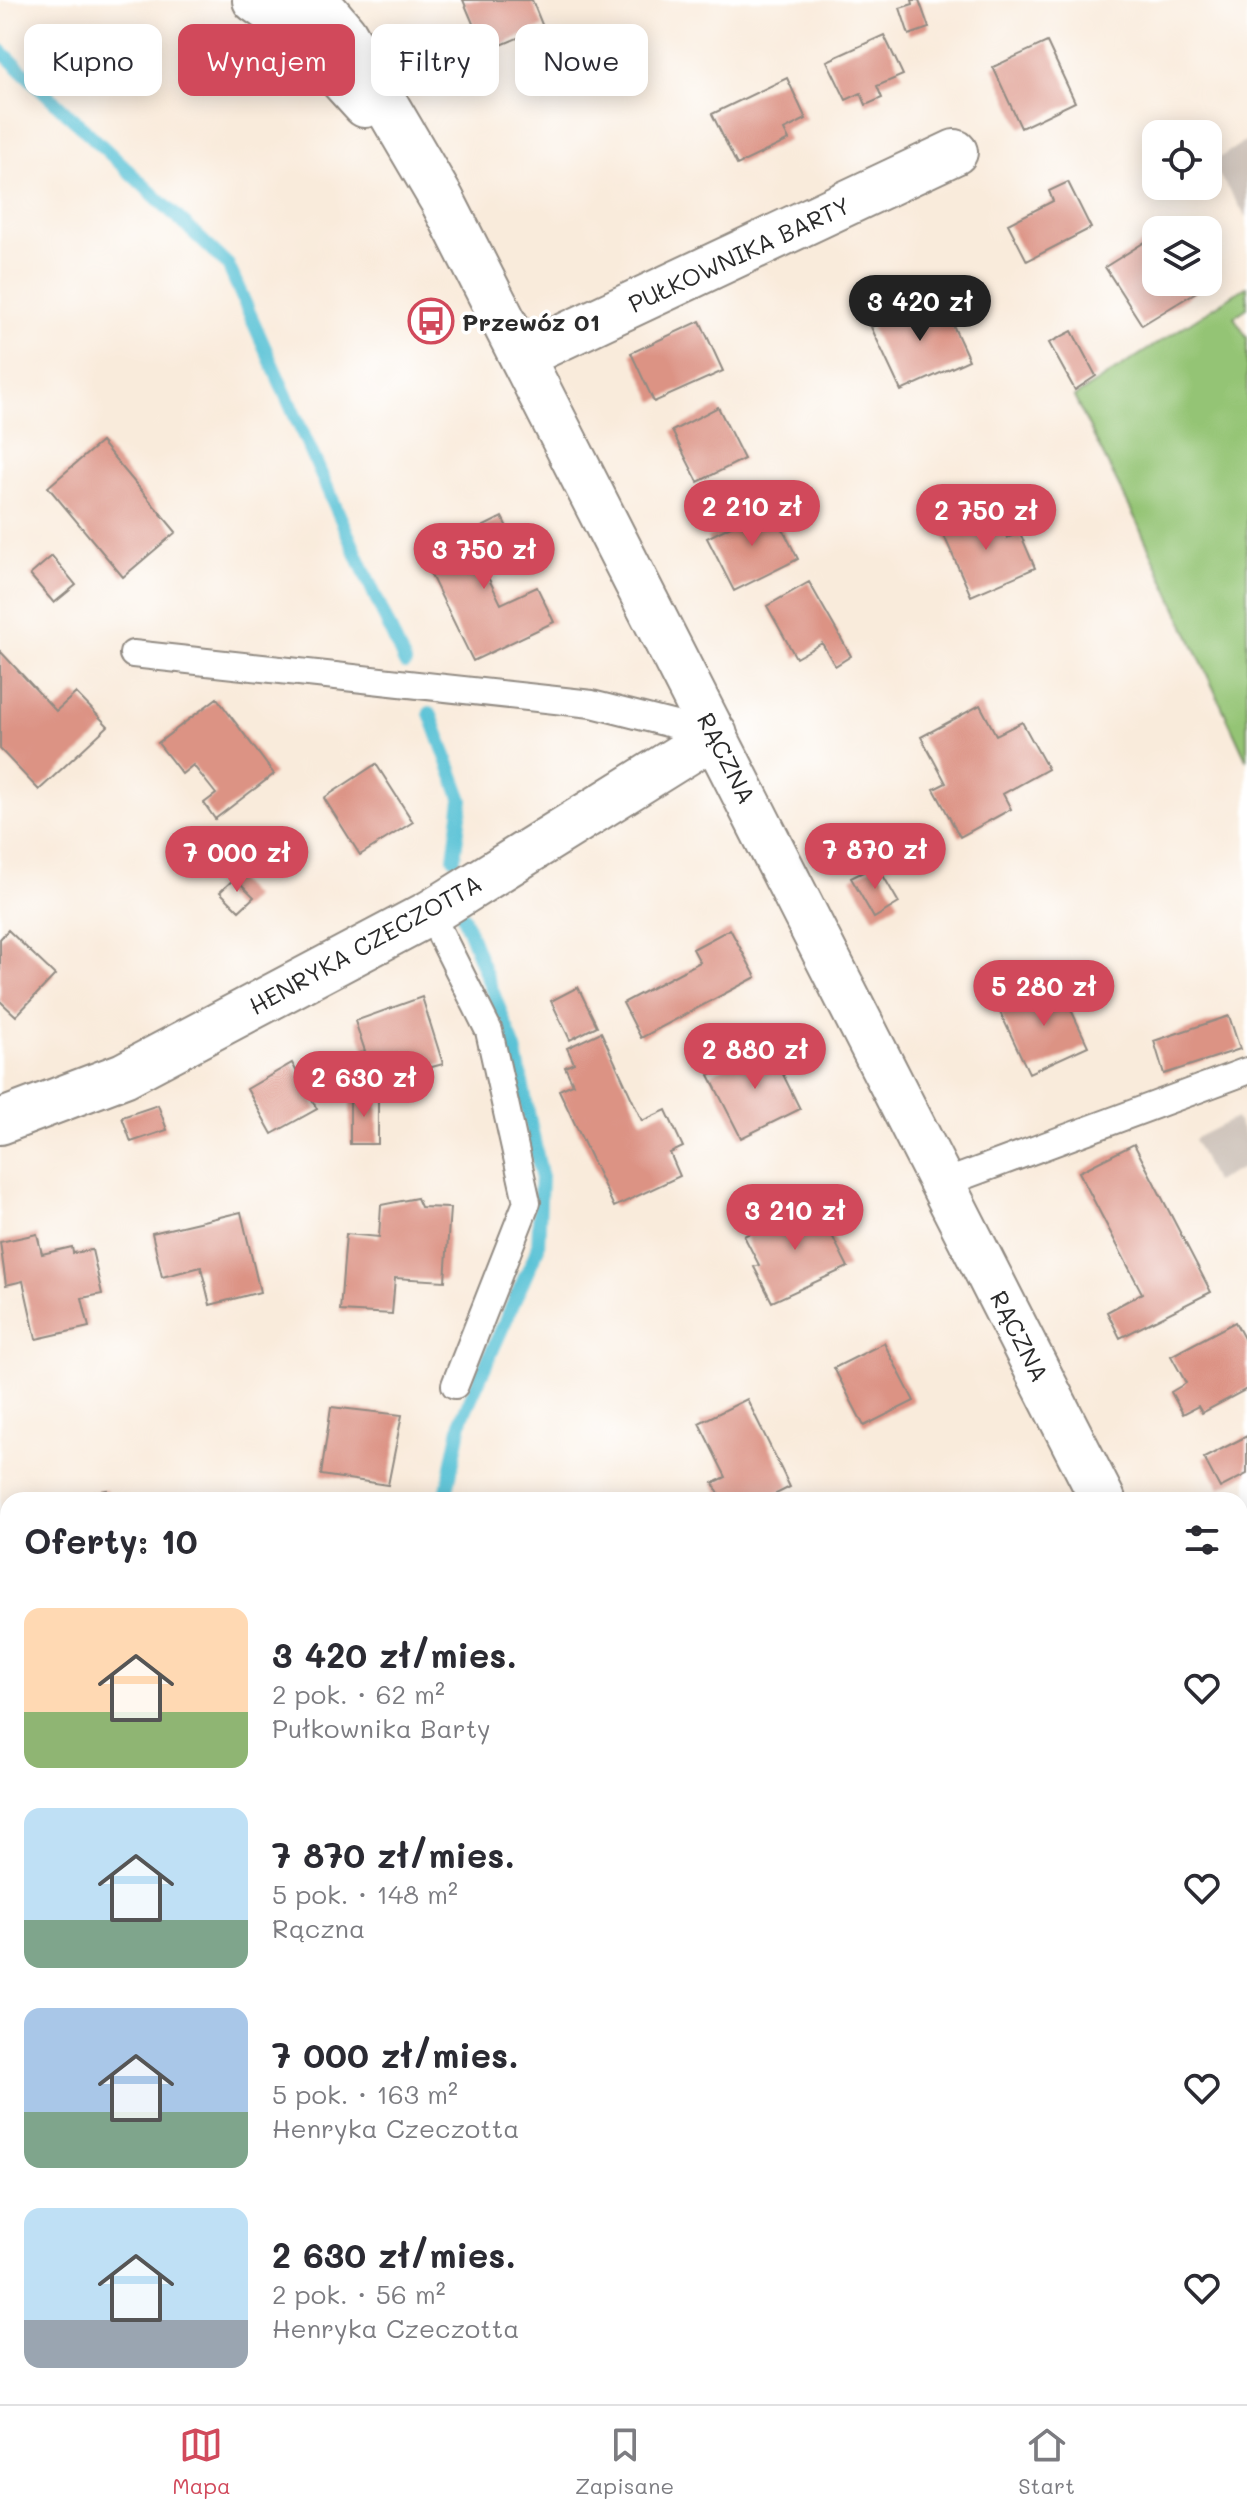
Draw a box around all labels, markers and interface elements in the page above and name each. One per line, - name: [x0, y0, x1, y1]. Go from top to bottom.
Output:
- chip: Kupno: [24, 24, 162, 96]
- chip: Wynajem: [178, 24, 355, 96]
- chip: Filtry: [371, 24, 499, 96]
- chip: Nowe: [515, 24, 648, 96]
- map controls: [1142, 120, 1222, 296]
- button: locate: [1142, 120, 1222, 200]
- street label: PUŁKOWNIKA BARTY: [623, 189, 855, 319]
- button: layers: [1142, 216, 1222, 296]
- pin: 3 420 zł: [837, 275, 1003, 343]
- text: 3 420 zł: [867, 284, 973, 318]
- bus stop icon: Przewóz 01: [407, 297, 455, 345]
- place label: Przewóz 01: [462, 306, 600, 337]
- pin: 2 210 zł: [669, 480, 835, 548]
- pin: 2 750 zł: [903, 484, 1069, 552]
- text: 2 210 zł: [702, 489, 802, 523]
- text: 2 750 zł: [934, 493, 1038, 527]
- pin: 3 750 zł: [401, 523, 567, 591]
- text: 3 750 zł: [432, 532, 536, 566]
- street label: RĄCZNA: [691, 707, 763, 809]
- pin: 7 870 zł: [792, 823, 958, 891]
- pin: 7 000 zł: [154, 826, 320, 894]
- text: 7 870 zł: [823, 832, 927, 866]
- text: 7 000 zł: [183, 835, 291, 869]
- street label: HENRYKA CZECZOTTA: [243, 867, 487, 1021]
- pin: 5 280 zł: [961, 960, 1127, 1028]
- text: 5 280 zł: [991, 969, 1097, 1003]
- pin: 2 880 zł: [672, 1023, 838, 1091]
- text: 2 880 zł: [702, 1032, 808, 1066]
- pin: 2 630 zł: [281, 1051, 447, 1119]
- text: 2 630 zł: [311, 1060, 417, 1094]
- pin: 3 210 zł: [712, 1184, 878, 1252]
- text: 3 210 zł: [744, 1193, 846, 1227]
- street label: RĄCZNA: [984, 1285, 1056, 1387]
- text: Oferty: 10: [24, 1518, 198, 1563]
- icon: filters: [1180, 1518, 1224, 1562]
- text: 3 420 zł/mies.: [272, 1632, 517, 1677]
- icon: home: [88, 1640, 184, 1736]
- icon: heart: [1180, 1666, 1224, 1710]
- text: 2 pok. · 62 m²: [272, 1677, 445, 1711]
- text: Pułkownika Barty: [272, 1711, 491, 1745]
- text: 7 870 zł/mies.: [272, 1832, 515, 1877]
- icon: home: [88, 1840, 184, 1936]
- icon: heart: [1180, 1866, 1224, 1910]
- text: 5 pok. · 148 m²: [272, 1877, 458, 1911]
- text: Rączna: [272, 1911, 365, 1945]
- text: 7 000 zł/mies.: [272, 2032, 519, 2077]
- icon: home: [88, 2040, 184, 2136]
- icon: heart: [1180, 2066, 1224, 2110]
- text: 5 pok. · 163 m²: [272, 2077, 458, 2111]
- text: Henryka Czeczotta: [272, 2111, 519, 2145]
- text: 2 630 zł/mies.: [272, 2232, 516, 2277]
- icon: home: [88, 2240, 184, 2336]
- icon: heart: [1180, 2266, 1224, 2310]
- text: 2 pok. · 56 m²: [272, 2277, 445, 2311]
- text: Henryka Czeczotta: [272, 2311, 519, 2345]
- tab: Mapa: [172, 2423, 231, 2500]
- tab: Zapisane: [575, 2423, 674, 2500]
- tab: Start: [1018, 2423, 1075, 2500]

